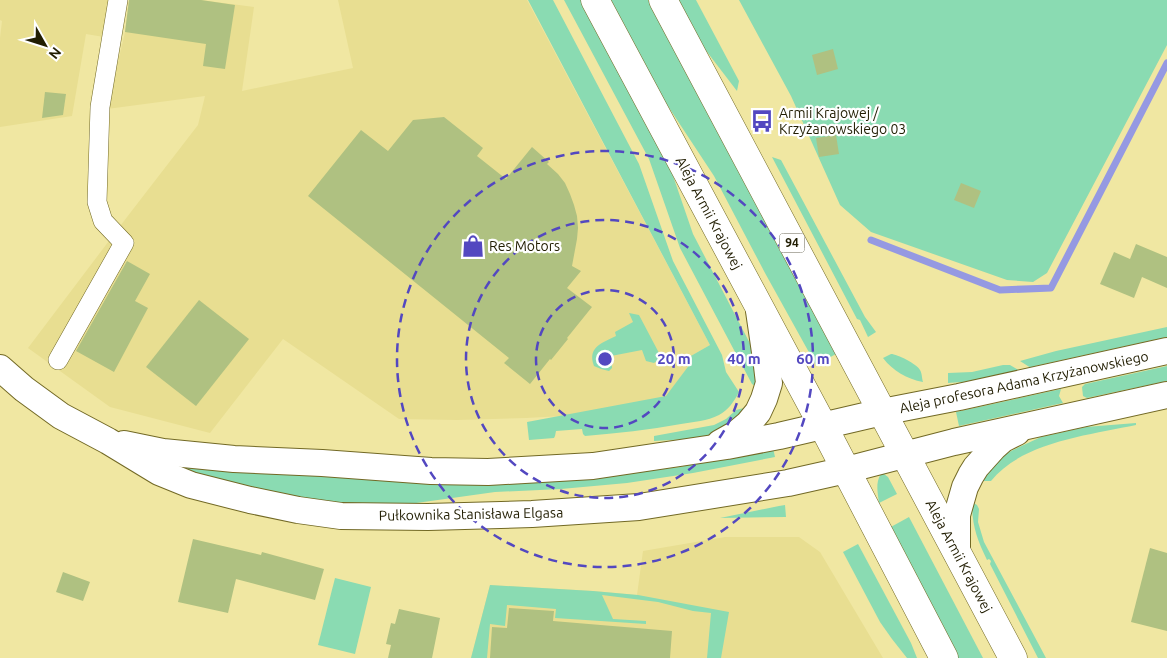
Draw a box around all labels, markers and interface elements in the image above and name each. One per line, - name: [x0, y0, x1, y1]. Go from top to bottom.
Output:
- north arrow: [20, 20, 70, 70]
- text: N: [46, 44, 65, 62]
- place label: Armii Krajowej / Krzyżanowskiego 03: [779, 105, 906, 137]
- bus stop icon: Armii Krajowej / Krzyżanowskiego 03: [749, 108, 775, 134]
- street label: Aleja Armii Krajowej: [673, 154, 745, 272]
- shop icon: Res Motors: [460, 233, 486, 259]
- road number: 94: [780, 234, 804, 252]
- place label: Res Motors: [489, 238, 560, 254]
- street label: Aleja profesora Adama Krzyżanowskiego: [898, 348, 1150, 416]
- centre of rings: [596, 350, 614, 368]
- text: 20 m: [657, 350, 691, 367]
- text: 40 m: [727, 350, 761, 367]
- text: 60 m: [796, 350, 830, 367]
- street label: Aleja Armii Krajowej: [923, 497, 995, 615]
- street label: Pułkownika Stanisława Elgasa: [379, 504, 563, 524]

